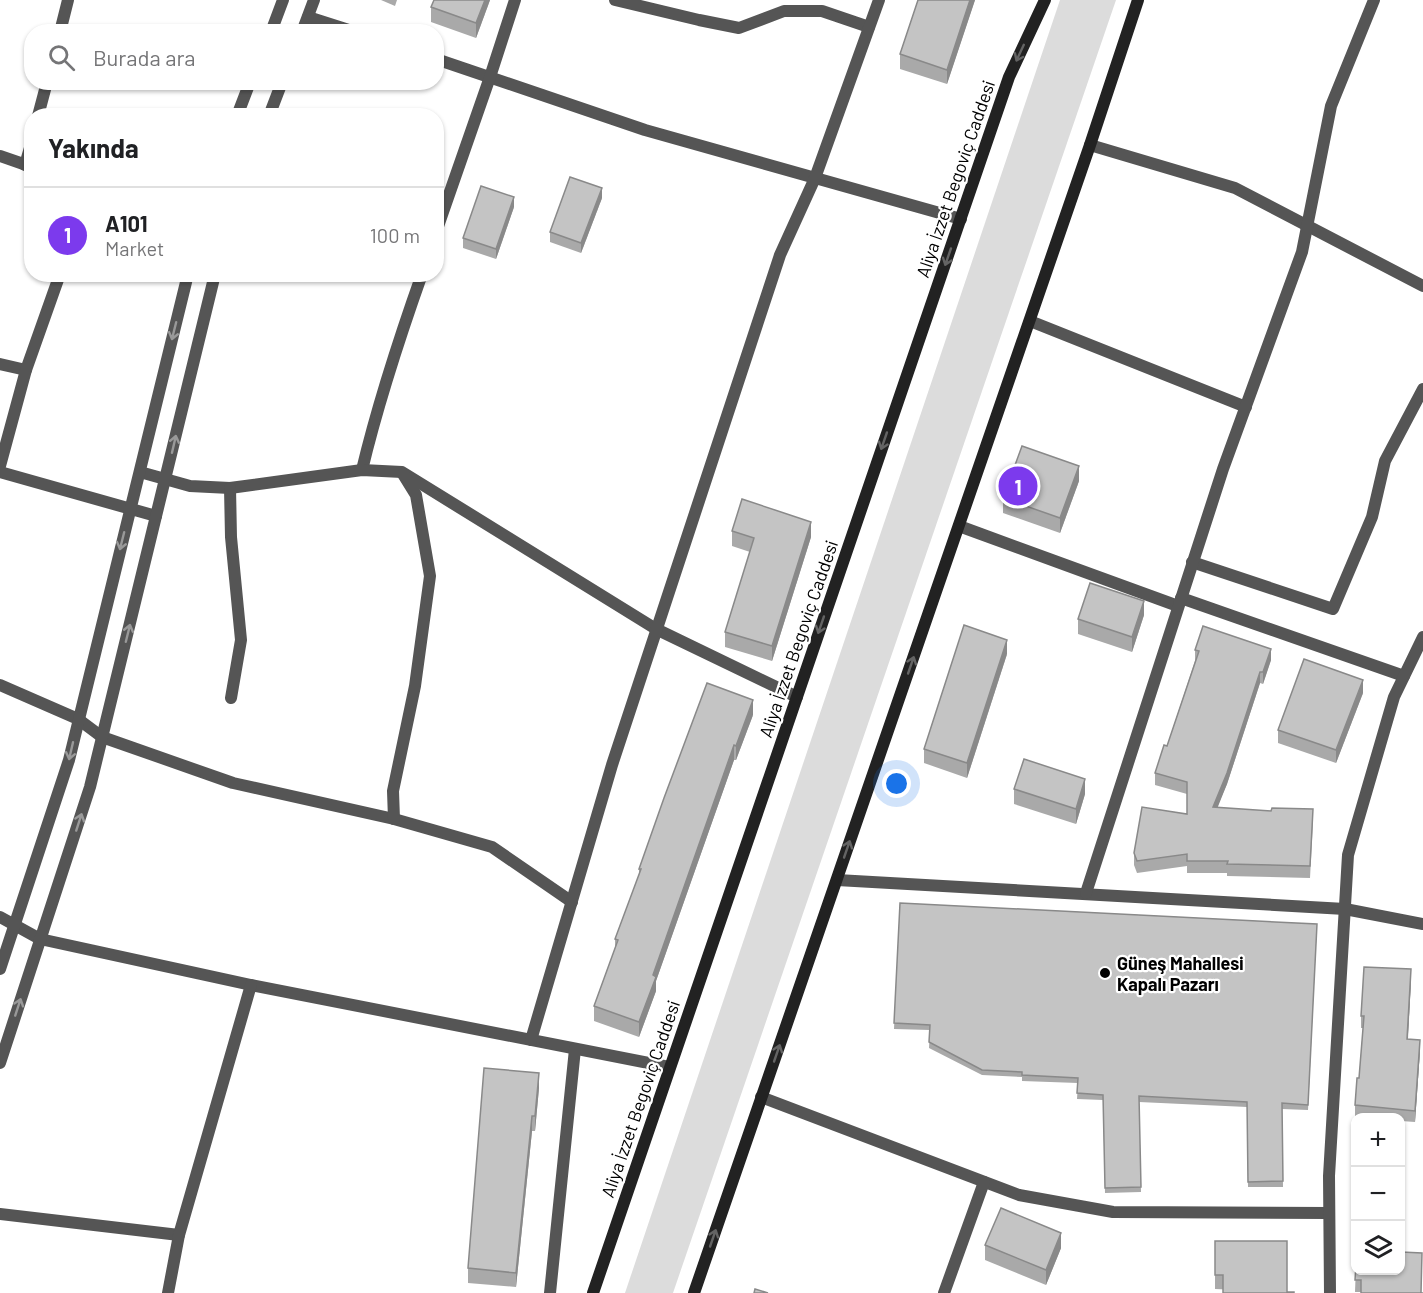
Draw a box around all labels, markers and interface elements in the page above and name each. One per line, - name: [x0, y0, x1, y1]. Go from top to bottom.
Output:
- search box: [24, 24, 444, 90]
- icon: search: [45, 41, 78, 74]
- text: Burada ara: [93, 44, 196, 70]
- one-way arrow: [1014, 44, 1026, 62]
- street label: Aliya İzzet Begoviç Caddesi: [911, 78, 999, 280]
- text: Yakında: [48, 132, 139, 163]
- text: A101: [105, 210, 148, 236]
- text: 1: [64, 223, 71, 247]
- text: 100 m: [370, 223, 420, 247]
- text: Market: [105, 236, 164, 260]
- one-way arrow: [941, 247, 952, 265]
- one-way arrow: [168, 322, 180, 341]
- one-way arrow: [878, 431, 889, 450]
- one-way arrow: [169, 435, 181, 454]
- pin: 1: [998, 464, 1038, 508]
- one-way arrow: [116, 531, 128, 550]
- street label: Aliya İzzet Begoviç Caddesi: [754, 538, 842, 740]
- one-way arrow: [815, 615, 826, 634]
- one-way arrow: [122, 624, 134, 643]
- one-way arrow: [906, 656, 917, 675]
- one-way arrow: [65, 741, 76, 760]
- your location: [882, 769, 911, 798]
- one-way arrow: [74, 813, 85, 832]
- one-way arrow: [843, 840, 854, 859]
- place label: Güneş Mahallesi Kapalı Pazarı: [1117, 952, 1244, 995]
- marker: Güneş Mahallesi Kapalı Pazarı: [1098, 966, 1112, 980]
- one-way arrow: [13, 998, 24, 1017]
- street label: Aliya İzzet Begoviç Caddesi: [596, 998, 684, 1200]
- one-way arrow: [772, 1044, 783, 1063]
- map controls: [1351, 1113, 1405, 1275]
- button: +: [1351, 1113, 1405, 1167]
- button: −: [1351, 1167, 1405, 1221]
- button: layers: [1351, 1221, 1405, 1275]
- one-way arrow: [709, 1229, 720, 1248]

